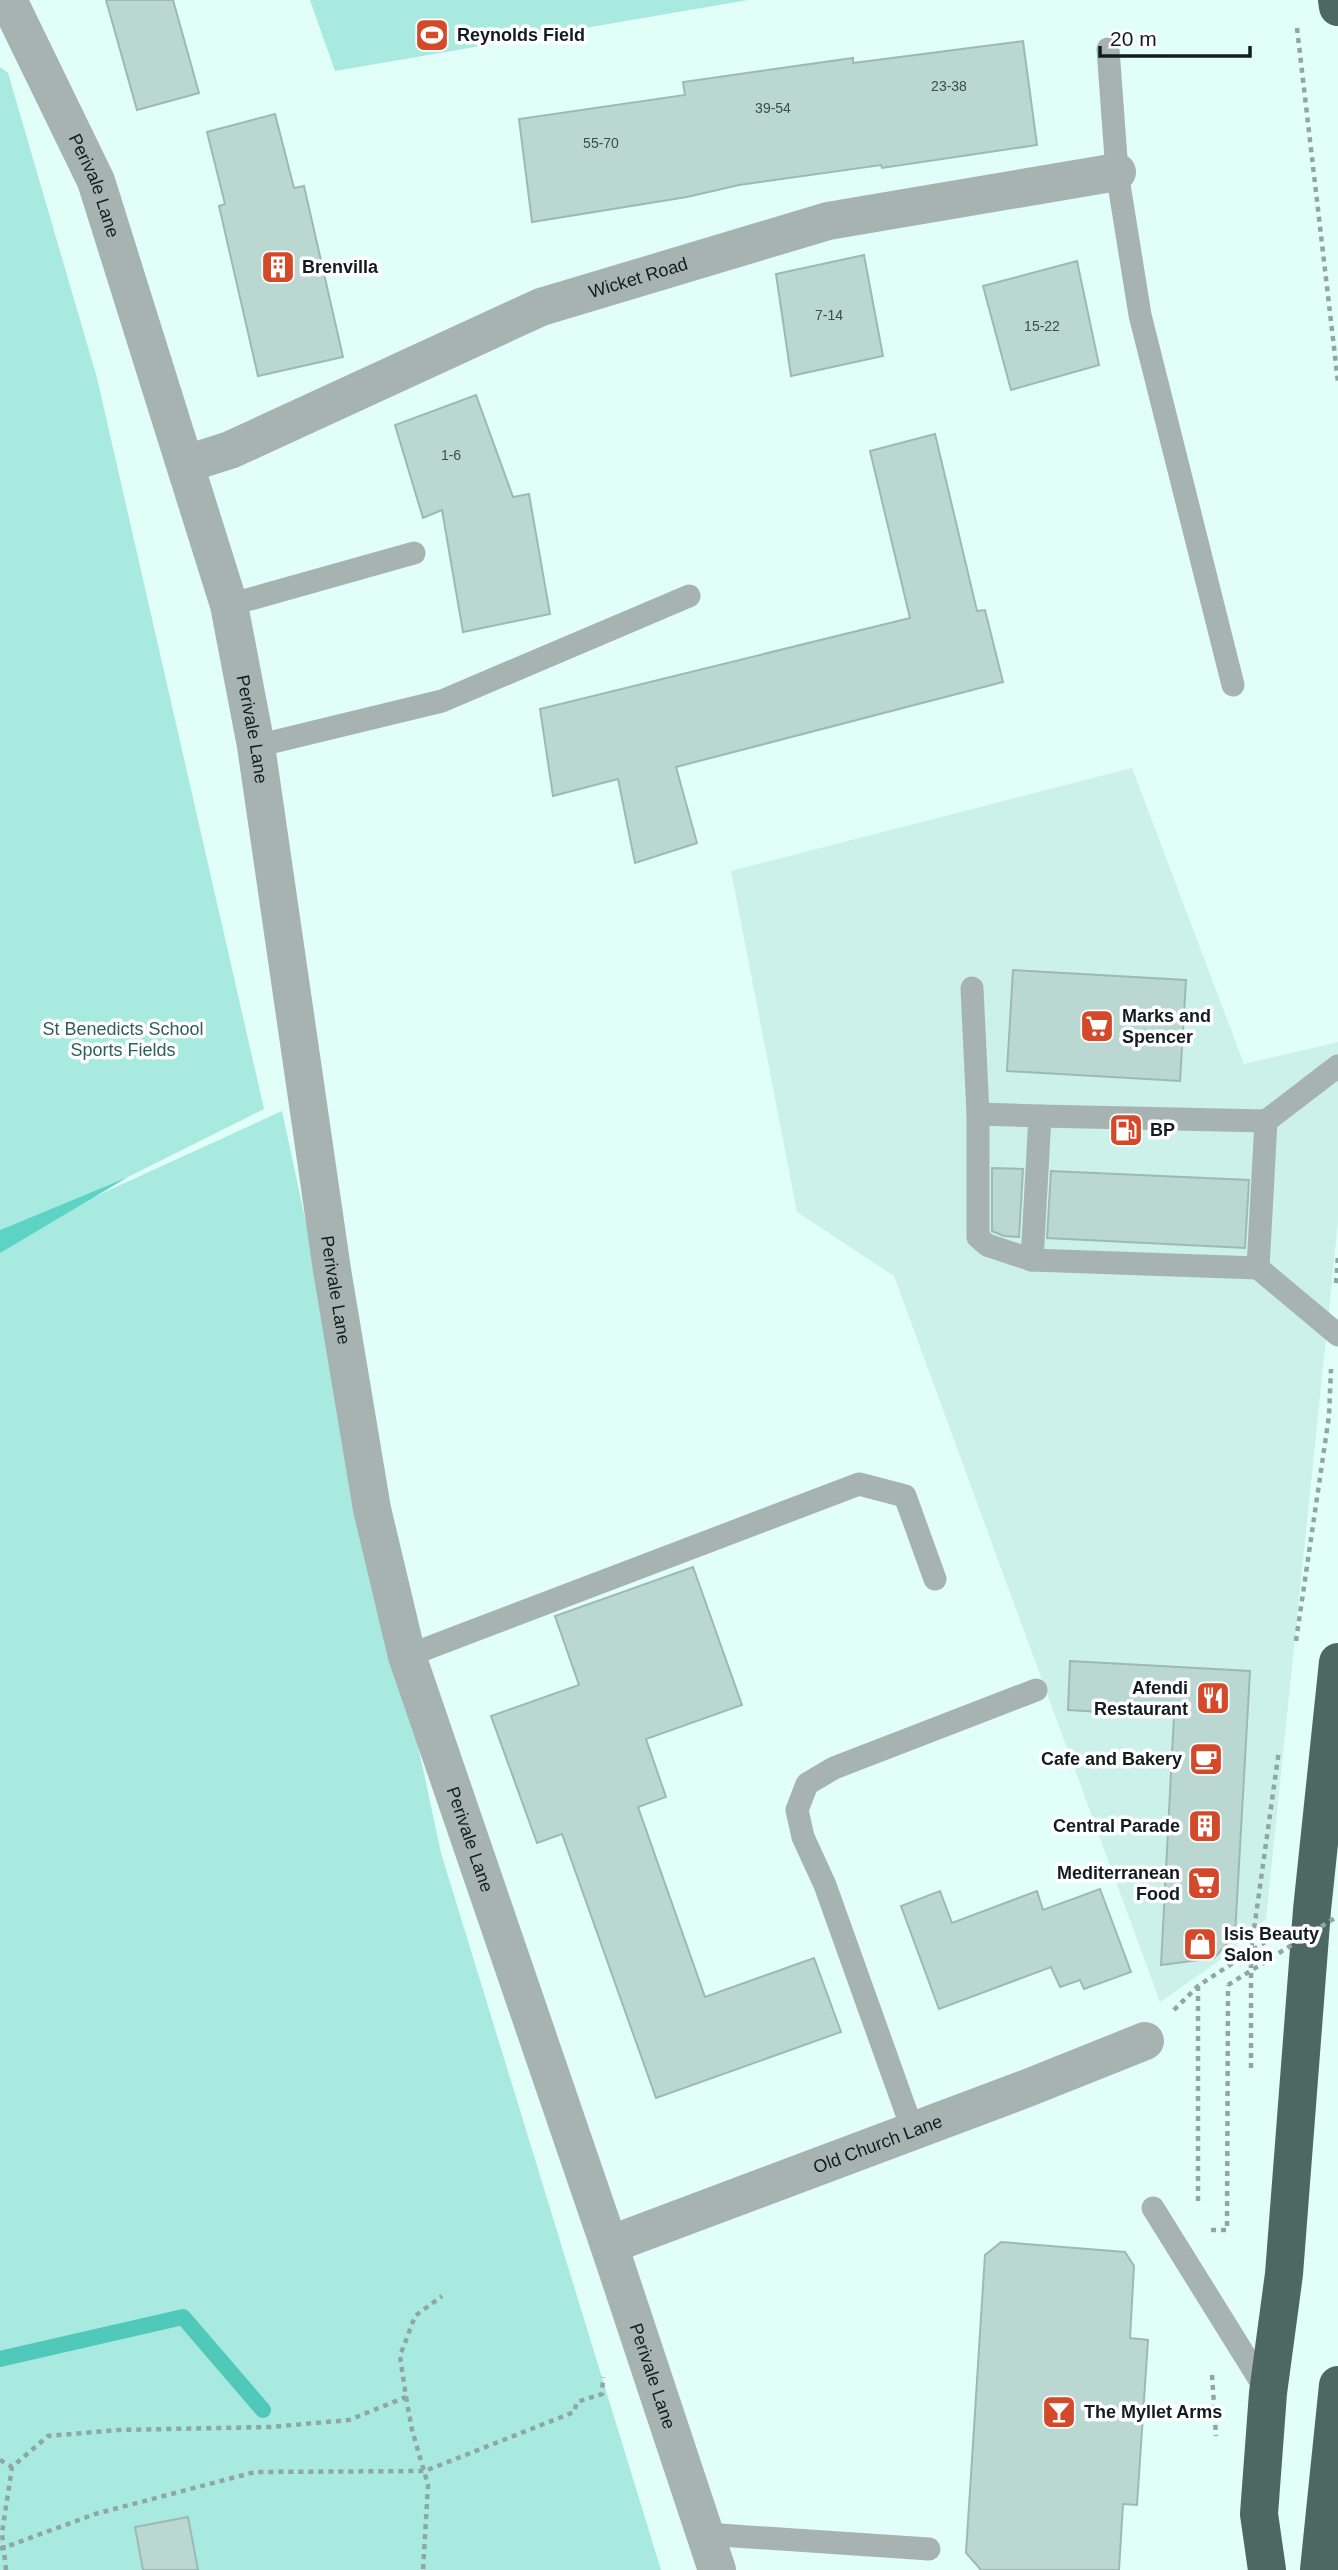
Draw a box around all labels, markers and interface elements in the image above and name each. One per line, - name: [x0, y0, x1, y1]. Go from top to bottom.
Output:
- scale bar: [1100, 14, 1250, 58]
- sports icon: Reynolds Field: [413, 16, 451, 54]
- place label: Reynolds Field: [457, 25, 585, 45]
- text: 20 m: [1110, 27, 1157, 50]
- house number: 23-38: [931, 78, 967, 94]
- house number: 39-54: [755, 100, 791, 116]
- street label: Perivale Lane: [65, 130, 123, 240]
- house number: 55-70: [583, 135, 619, 151]
- building icon: Brenvilla: [259, 248, 297, 286]
- street label: Wicket Road: [586, 254, 690, 302]
- place label: Brenvilla: [302, 257, 379, 277]
- house number: 7-14: [815, 307, 843, 323]
- house number: 15-22: [1024, 318, 1060, 334]
- house number: 1-6: [441, 447, 461, 463]
- street label: Perivale Lane: [233, 673, 271, 785]
- place label: Marks and Spencer: [1122, 1006, 1211, 1047]
- supermarket icon: Marks and Spencer: [1078, 1007, 1116, 1045]
- park label: St Benedicts School Sports Fields: [42, 1019, 204, 1060]
- fuel station icon: BP: [1107, 1111, 1145, 1149]
- place label: BP: [1150, 1120, 1175, 1140]
- street label: Perivale Lane: [317, 1234, 354, 1346]
- place label: Afendi Restaurant: [1094, 1678, 1188, 1719]
- restaurant icon: Afendi Restaurant: [1194, 1679, 1232, 1717]
- cafe icon: Cafe and Bakery: [1187, 1740, 1225, 1778]
- place label: Cafe and Bakery: [1041, 1749, 1182, 1769]
- street label: Perivale Lane: [443, 1784, 497, 1895]
- building icon: Central Parade: [1186, 1807, 1224, 1845]
- place label: Central Parade: [1053, 1816, 1180, 1836]
- place label: Mediterranean Food: [1057, 1863, 1180, 1904]
- supermarket icon: Mediterranean Food: [1185, 1864, 1223, 1902]
- place label: Isis Beauty Salon: [1224, 1924, 1319, 1965]
- shop icon: Isis Beauty Salon: [1181, 1925, 1219, 1963]
- street label: Old Church Lane: [810, 2111, 945, 2177]
- street label: Perivale Lane: [626, 2321, 679, 2432]
- bar icon: The Myllet Arms: [1040, 2393, 1078, 2431]
- place label: The Myllet Arms: [1084, 2402, 1222, 2422]

